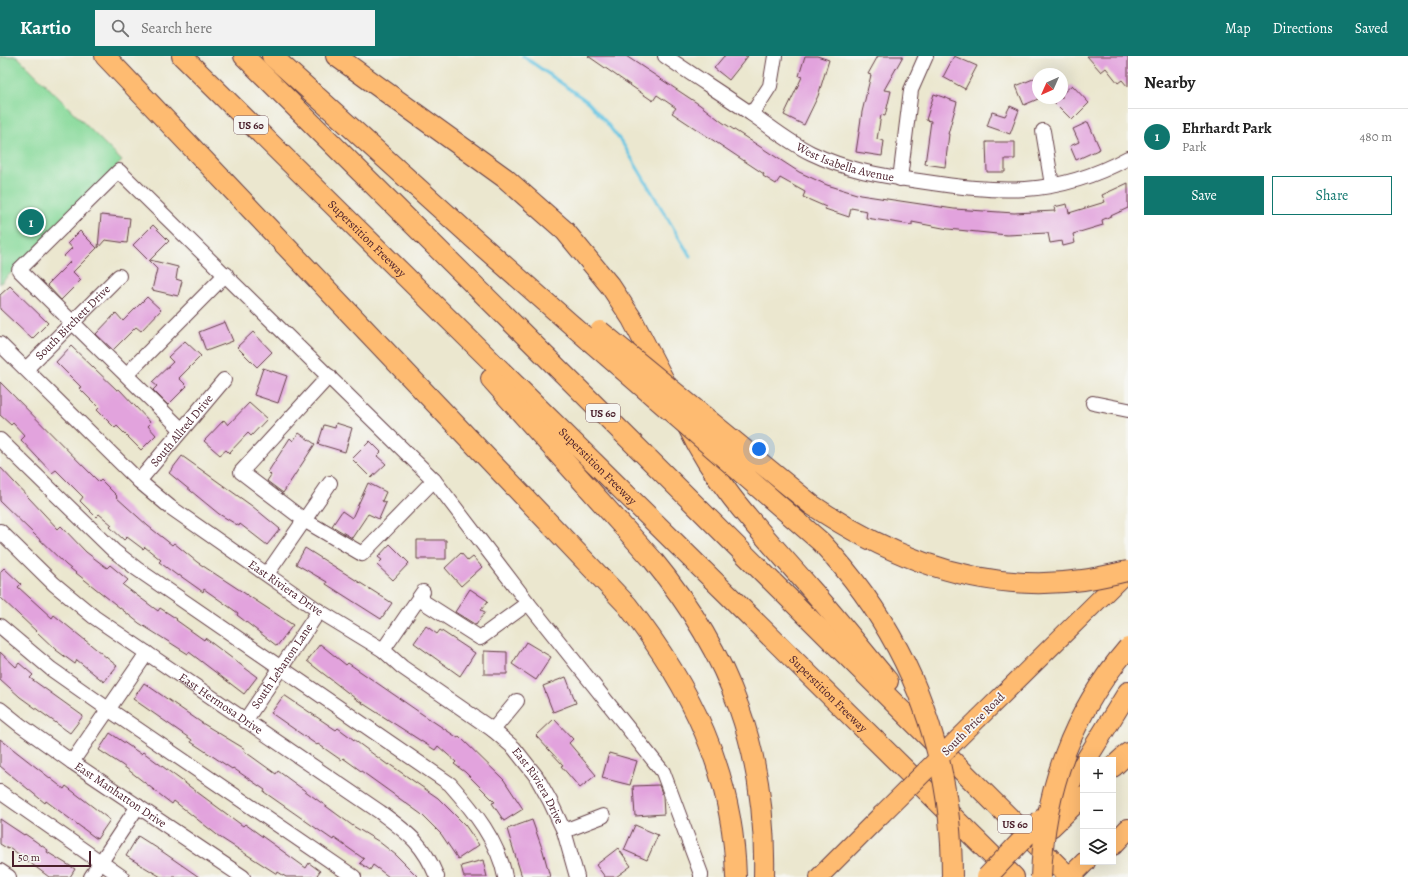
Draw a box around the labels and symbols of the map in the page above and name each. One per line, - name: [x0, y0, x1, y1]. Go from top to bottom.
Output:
- north arrow: [1032, 68, 1068, 104]
- road number: US 60: [234, 116, 268, 134]
- street label: West Isabella Avenue: [792, 138, 895, 185]
- street label: Superstition Freeway: [324, 196, 410, 281]
- pin: 1: [18, 207, 44, 237]
- street label: South Birchett Drive: [31, 281, 114, 364]
- street label: South Allred Drive: [146, 391, 217, 470]
- road number: US 60: [586, 404, 620, 422]
- street label: Superstition Freeway: [555, 424, 641, 509]
- your location: [749, 439, 769, 459]
- street label: East Riviera Drive: [245, 556, 326, 620]
- street label: South Lebanon Lane: [247, 620, 316, 712]
- street label: Superstition Freeway: [786, 652, 871, 736]
- street label: East Hermosa Drive: [176, 669, 266, 738]
- street label: South Price Road: [938, 688, 1009, 759]
- street label: East Riviera Drive: [508, 744, 568, 827]
- street label: East Manhatton Drive: [71, 758, 170, 831]
- road number: US 60: [998, 815, 1032, 833]
- scale bar: [12, 849, 91, 868]

